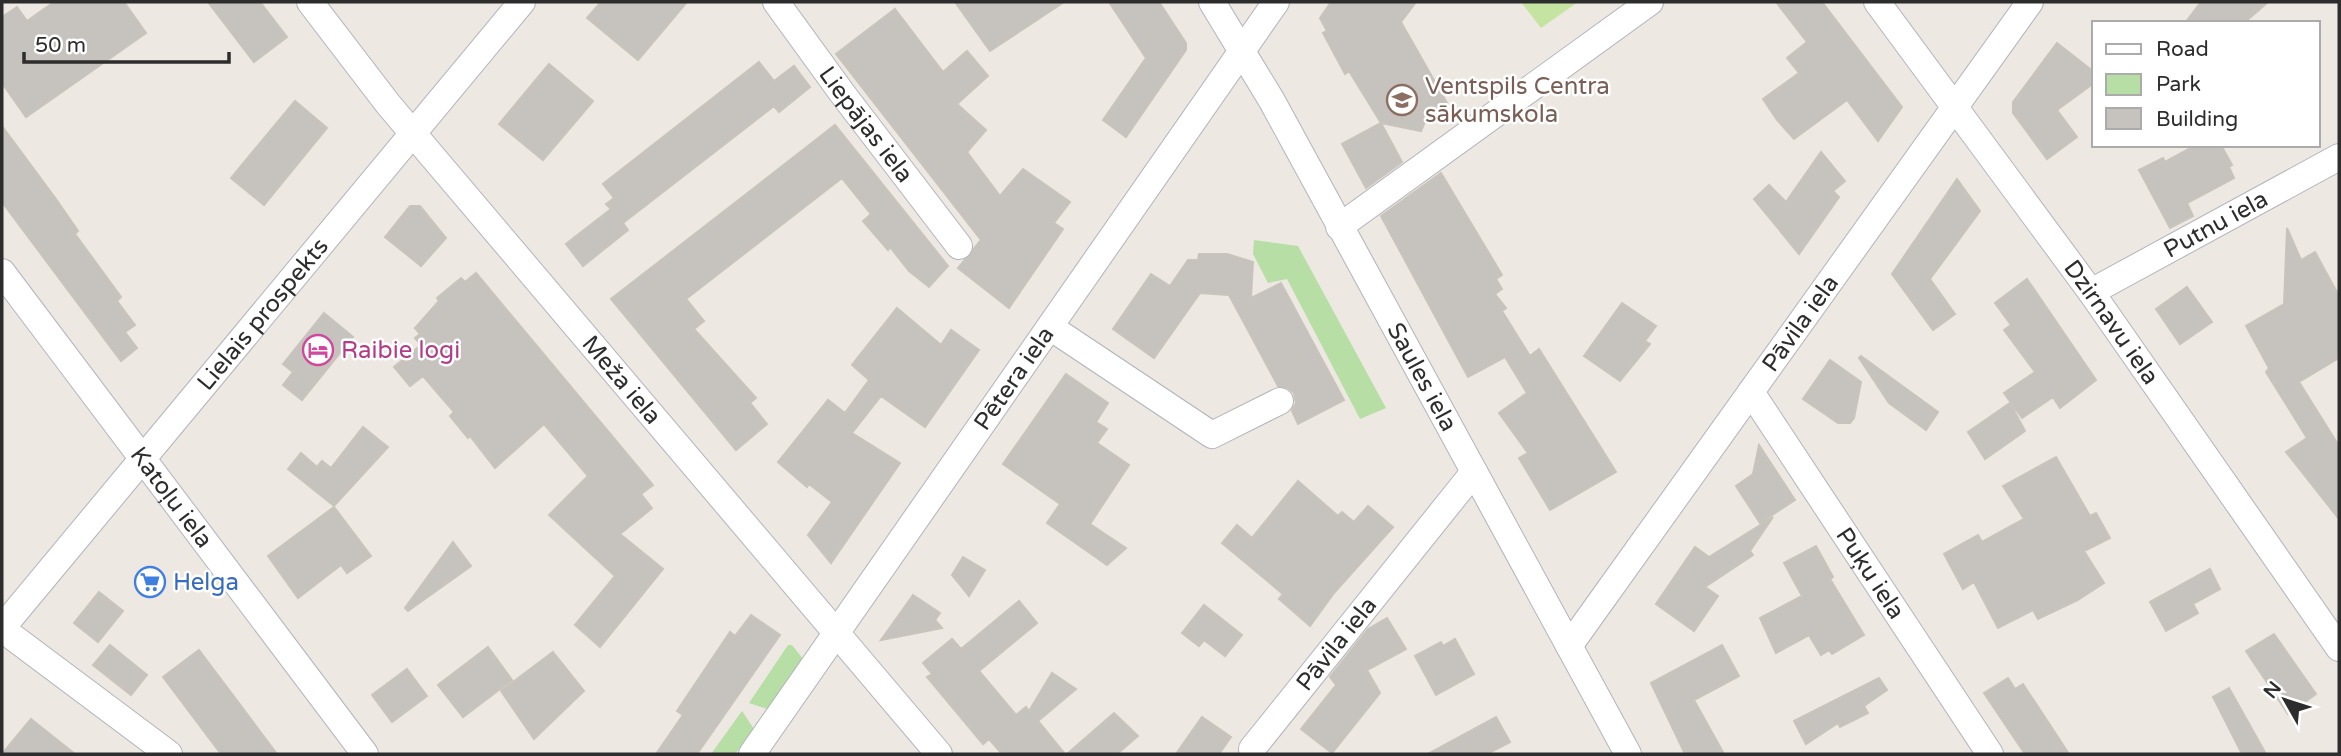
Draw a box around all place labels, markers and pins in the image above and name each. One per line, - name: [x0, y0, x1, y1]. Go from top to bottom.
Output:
- place label: Ventspils Centra sākumskola: [1425, 72, 1610, 129]
- school or university icon: Ventspils Centra sākumskola: [1385, 83, 1419, 117]
- hotel icon: Raibie logi: [301, 333, 335, 367]
- place label: Raibie logi: [341, 336, 460, 365]
- supermarket icon: Helga: [133, 565, 167, 599]
- place label: Helga: [173, 568, 239, 597]

